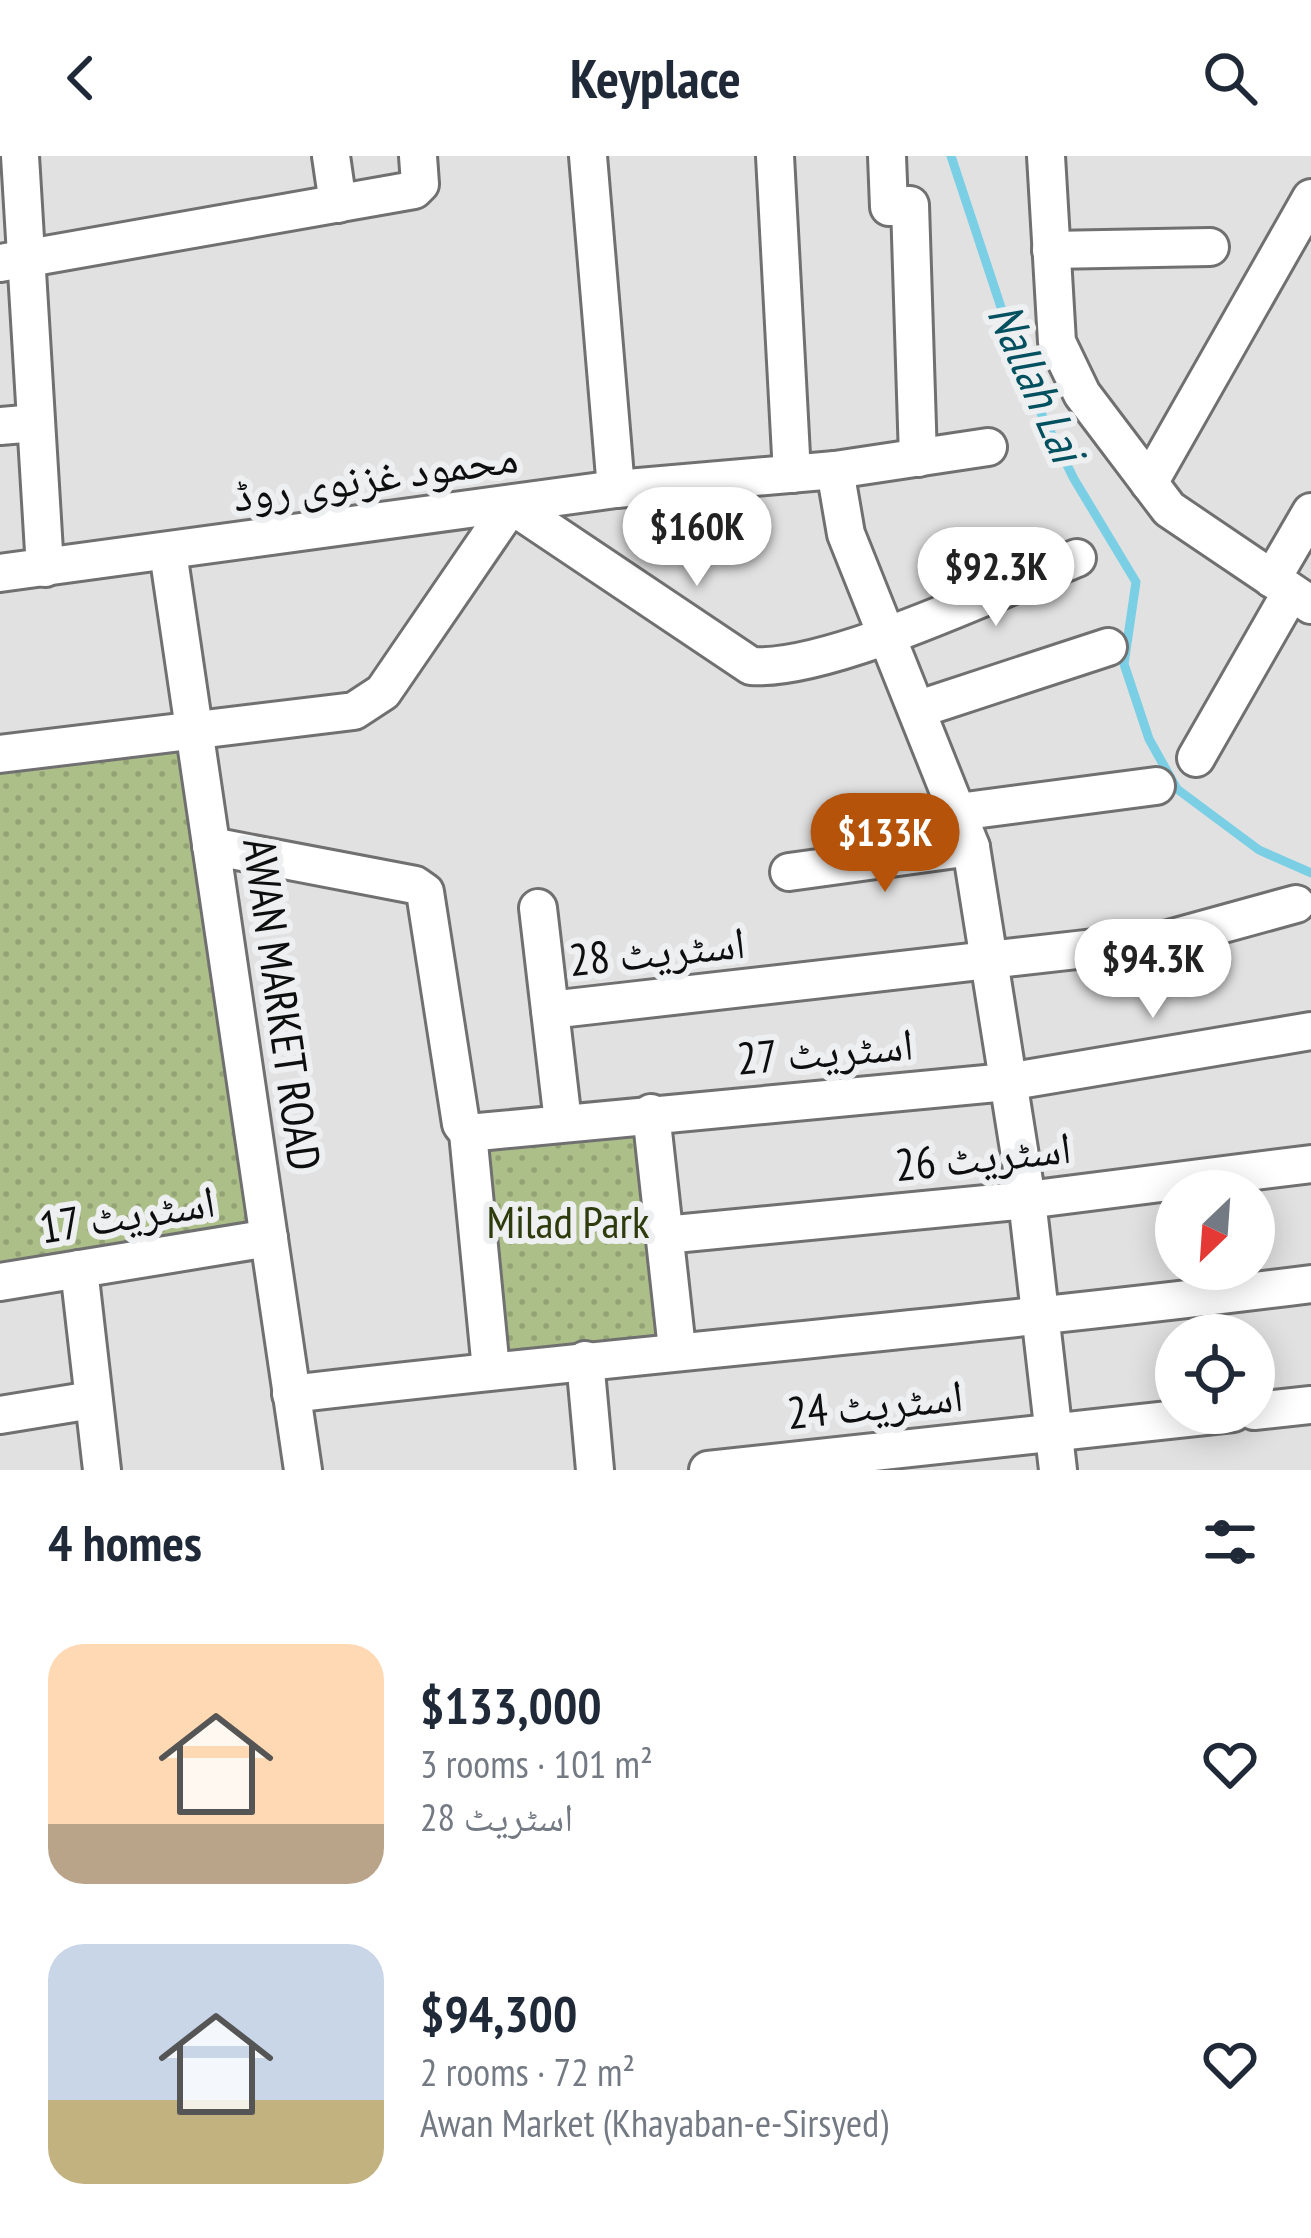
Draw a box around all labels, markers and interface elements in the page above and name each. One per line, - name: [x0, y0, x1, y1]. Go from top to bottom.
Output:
- text: Keyplace: [570, 43, 741, 113]
- icon: back: [48, 45, 114, 111]
- icon: search: [1197, 45, 1263, 111]
- water label: Nallah Lai: [975, 293, 1102, 476]
- street label: محمود غزنوی روڈ: [229, 426, 521, 524]
- pin: $160K: [613, 487, 781, 589]
- text: $160K: [650, 500, 744, 551]
- pin: $92.3K: [898, 527, 1094, 629]
- text: $92.3K: [944, 540, 1048, 591]
- pin: $133K: [801, 793, 969, 895]
- text: $133K: [838, 806, 932, 857]
- street label: AWAN MARKET ROAD: [231, 834, 335, 1174]
- street label: اسٹریٹ 28: [566, 912, 748, 988]
- pin: $94.3K: [1055, 919, 1251, 1021]
- text: $94.3K: [1101, 932, 1205, 983]
- street label: اسٹریٹ 27: [734, 1013, 916, 1087]
- street label: اسٹریٹ 26: [892, 1117, 1074, 1193]
- north arrow: [1155, 1170, 1275, 1290]
- map controls: [1155, 1170, 1275, 1434]
- street label: اسٹریٹ 17: [35, 1171, 219, 1255]
- park label: Milad Park: [487, 1192, 650, 1250]
- button: locate: [1155, 1314, 1275, 1434]
- street label: اسٹریٹ 24: [784, 1365, 966, 1441]
- text: 4 homes: [48, 1509, 202, 1575]
- icon: filters: [1197, 1509, 1263, 1575]
- text: $133,000: [420, 1672, 602, 1738]
- icon: home: [144, 1692, 288, 1836]
- icon: heart: [1197, 1731, 1263, 1797]
- text: 3 rooms · 101 m²: [420, 1738, 653, 1789]
- text: اسٹریٹ 28: [420, 1791, 573, 1842]
- text: $94,300: [420, 1980, 577, 2046]
- icon: home: [144, 1992, 288, 2136]
- icon: heart: [1197, 2031, 1263, 2097]
- text: 2 rooms · 72 m²: [420, 2046, 635, 2097]
- text: Awan Market (Khayaban-e-Sirsyed): [420, 2097, 888, 2148]

